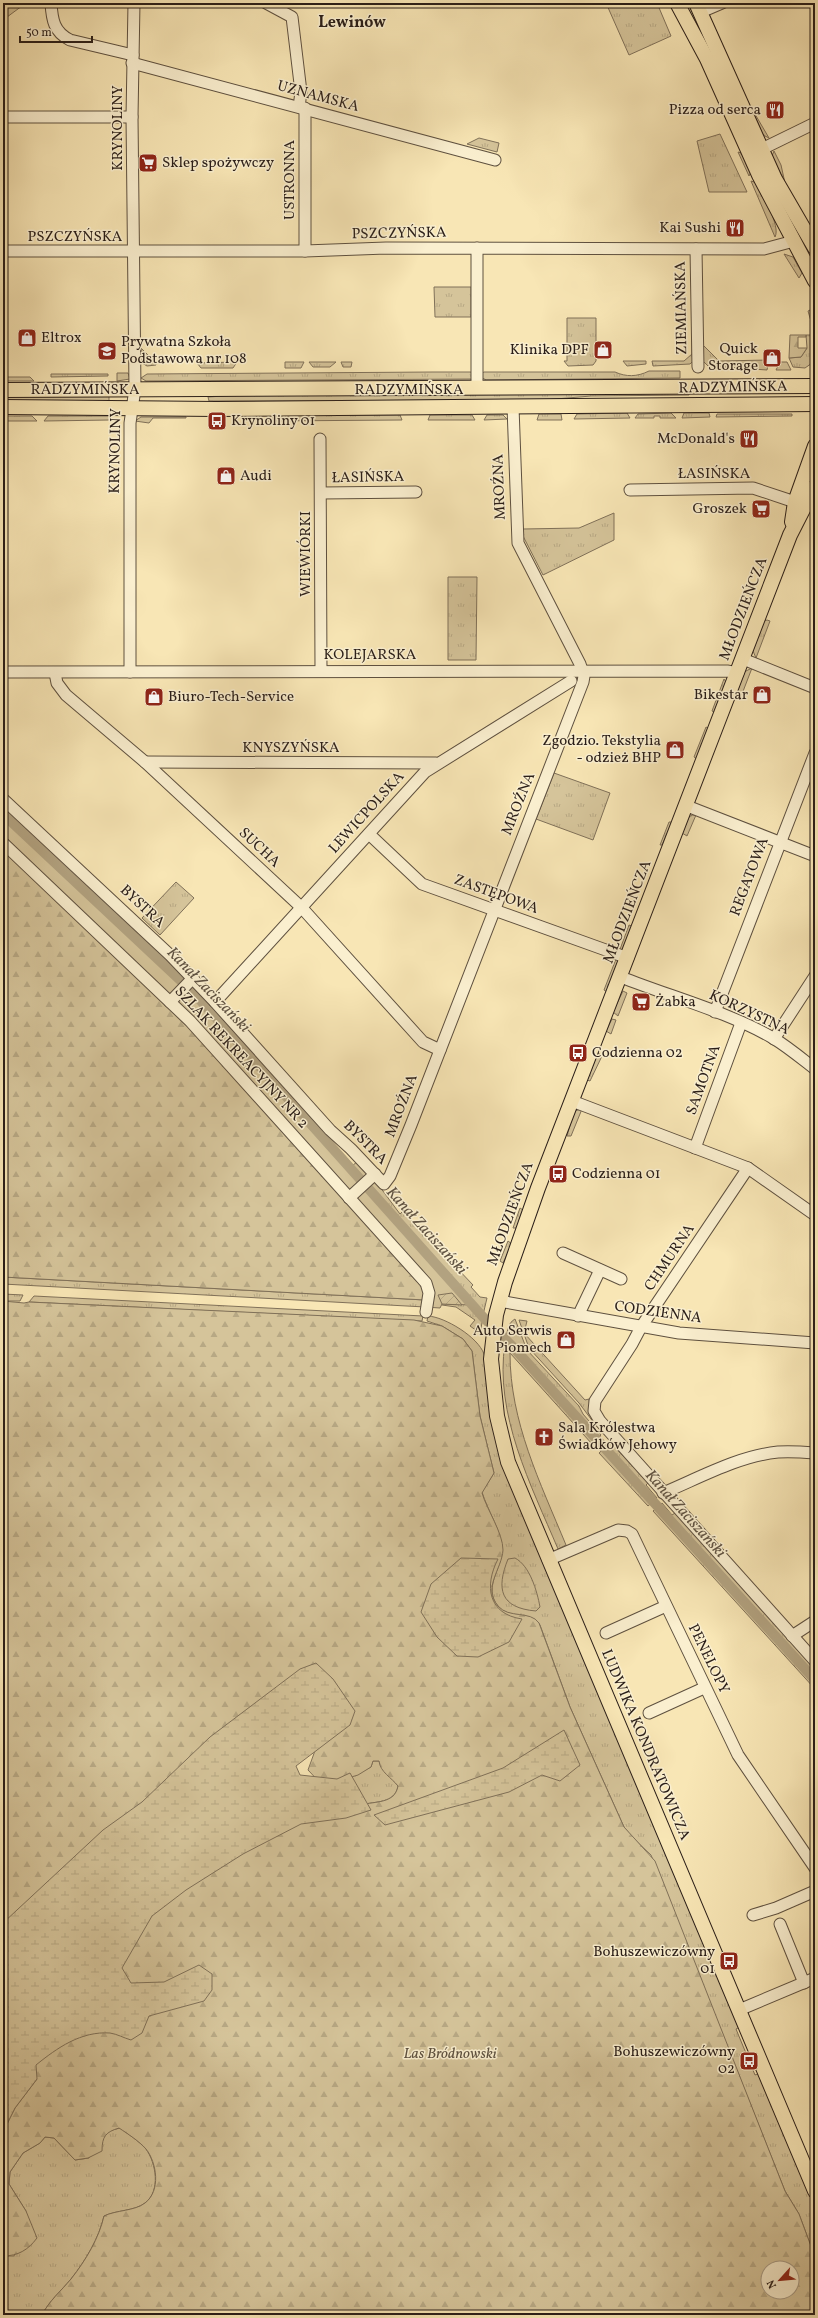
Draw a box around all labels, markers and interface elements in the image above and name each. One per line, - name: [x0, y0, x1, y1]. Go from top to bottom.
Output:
- district label: Lewinów: [318, 12, 386, 34]
- scale bar: [20, 18, 92, 44]
- text: 50 m: [26, 25, 52, 41]
- street label: UZNAMSKA: [275, 76, 362, 118]
- street label: KRYNOLINY: [108, 85, 129, 171]
- restaurant icon: Pizza od serca: [764, 99, 786, 121]
- place label: Pizza od serca: [669, 100, 761, 121]
- street label: USTRONNA: [280, 140, 301, 220]
- supermarket icon: Sklep spożywczy: [137, 152, 159, 174]
- place label: Sklep spożywczy: [162, 153, 274, 174]
- restaurant icon: Kai Sushi: [724, 217, 746, 239]
- place label: Kai Sushi: [659, 218, 721, 239]
- street label: PSZCZYŃSKA: [351, 223, 447, 245]
- street label: PSZCZYŃSKA: [28, 227, 123, 248]
- street label: ZIEMIAŃSKA: [671, 261, 693, 355]
- shop icon: Eltrox: [16, 327, 38, 349]
- place label: Eltrox: [41, 328, 82, 349]
- place label: Prywatna Szkoła Podstawowa nr 108: [121, 332, 247, 370]
- shop icon: Klinika DPF: [592, 339, 614, 361]
- place label: Quick Storage: [708, 339, 758, 377]
- school or university icon: Prywatna Szkoła Podstawowa nr 108: [96, 340, 118, 362]
- place label: Klinika DPF: [510, 340, 589, 361]
- shop icon: Quick Storage: [761, 347, 783, 369]
- street label: RADZYMIŃSKA: [678, 377, 788, 399]
- street label: RADZYMIŃSKA: [30, 380, 140, 401]
- street label: RADZYMIŃSKA: [354, 380, 464, 401]
- street label: KRYNOLINY: [105, 408, 127, 494]
- bus stop icon: Krynoliny 01: [206, 410, 228, 432]
- place label: Krynoliny 01: [231, 411, 315, 432]
- restaurant icon: McDonald's: [738, 428, 760, 450]
- place label: McDonald's: [657, 429, 735, 450]
- street label: MROŹNA: [488, 453, 512, 520]
- street label: ŁASIŃSKA: [678, 464, 751, 485]
- shop icon: Audi: [215, 465, 237, 487]
- place label: Audi: [240, 466, 272, 487]
- street label: ŁASIŃSKA: [331, 467, 405, 489]
- supermarket icon: Groszek: [750, 498, 772, 520]
- place label: Groszek: [693, 499, 747, 520]
- street label: WIEWIÓRKI: [296, 511, 317, 597]
- street label: MŁODZIEŃCZA: [715, 554, 773, 664]
- street label: KOLEJARSKA: [324, 645, 417, 666]
- shop icon: Bikestar: [751, 684, 773, 706]
- place label: Bikestar: [694, 685, 748, 706]
- shop icon: Biuro-Tech-Service: [143, 686, 165, 708]
- place label: Biuro-Tech-Service: [168, 687, 294, 708]
- place label: Zgodzio. Tekstylia - odzież BHP: [542, 731, 661, 769]
- street label: KNYSZYŃSKA: [242, 738, 340, 759]
- shop icon: Zgodzio. Tekstylia - odzież BHP: [664, 739, 686, 761]
- street label: LEWICPOLSKA: [324, 767, 410, 859]
- street label: MROŹNA: [497, 769, 541, 839]
- street label: SUCHA: [234, 823, 285, 873]
- street label: REGATOWA: [725, 834, 775, 919]
- street label: MŁODZIEŃCZA: [599, 857, 657, 967]
- street label: ZASTĘPOWA: [451, 870, 542, 920]
- street label: BYSTRA: [115, 881, 170, 934]
- water label: Kanał Zaciszański: [161, 942, 255, 1039]
- street label: SZLAK REKREACYJNY NR 2: [169, 982, 313, 1134]
- street label: KORZYSTNA: [705, 985, 793, 1041]
- supermarket icon: Żabka: [630, 991, 652, 1013]
- place label: Żabka: [655, 992, 696, 1013]
- bus stop icon: Codzienna 02: [567, 1042, 589, 1064]
- street label: SAMOTNA: [682, 1042, 727, 1118]
- place label: Codzienna 02: [592, 1043, 683, 1064]
- street label: MROŹNA: [380, 1071, 424, 1141]
- street label: BYSTRA: [338, 1116, 392, 1170]
- street label: MŁODZIEŃCZA: [482, 1159, 540, 1269]
- bus stop icon: Codzienna 01: [547, 1163, 569, 1185]
- place label: Codzienna 01: [572, 1164, 661, 1185]
- water label: Kanał Zaciszański: [380, 1182, 472, 1281]
- street label: CHMURNA: [640, 1220, 700, 1296]
- street label: CODZIENNA: [613, 1296, 703, 1330]
- place label: Auto Serwis Piomech: [473, 1321, 552, 1359]
- shop icon: Auto Serwis Piomech: [555, 1329, 577, 1351]
- place label: Sala Królestwa Świadków Jehowy: [558, 1418, 677, 1456]
- church icon: Sala Królestwa Świadków Jehowy: [533, 1426, 555, 1448]
- water label: Kanał Zaciszański: [639, 1465, 731, 1564]
- street label: PENELOPY: [682, 1621, 734, 1698]
- street label: LUDWIKA KONDRATOWICZA: [595, 1646, 695, 1844]
- place label: Bohuszewiczówny 01: [593, 1942, 715, 1980]
- bus stop icon: Bohuszewiczówny 01: [718, 1950, 740, 1972]
- place label: Bohuszewiczówny 02: [613, 2042, 735, 2080]
- park label: Las Bródnowski: [403, 2044, 497, 2065]
- bus stop icon: Bohuszewiczówny 02: [738, 2050, 760, 2072]
- north arrow: [760, 2260, 800, 2300]
- text: N: [764, 2277, 781, 2291]

